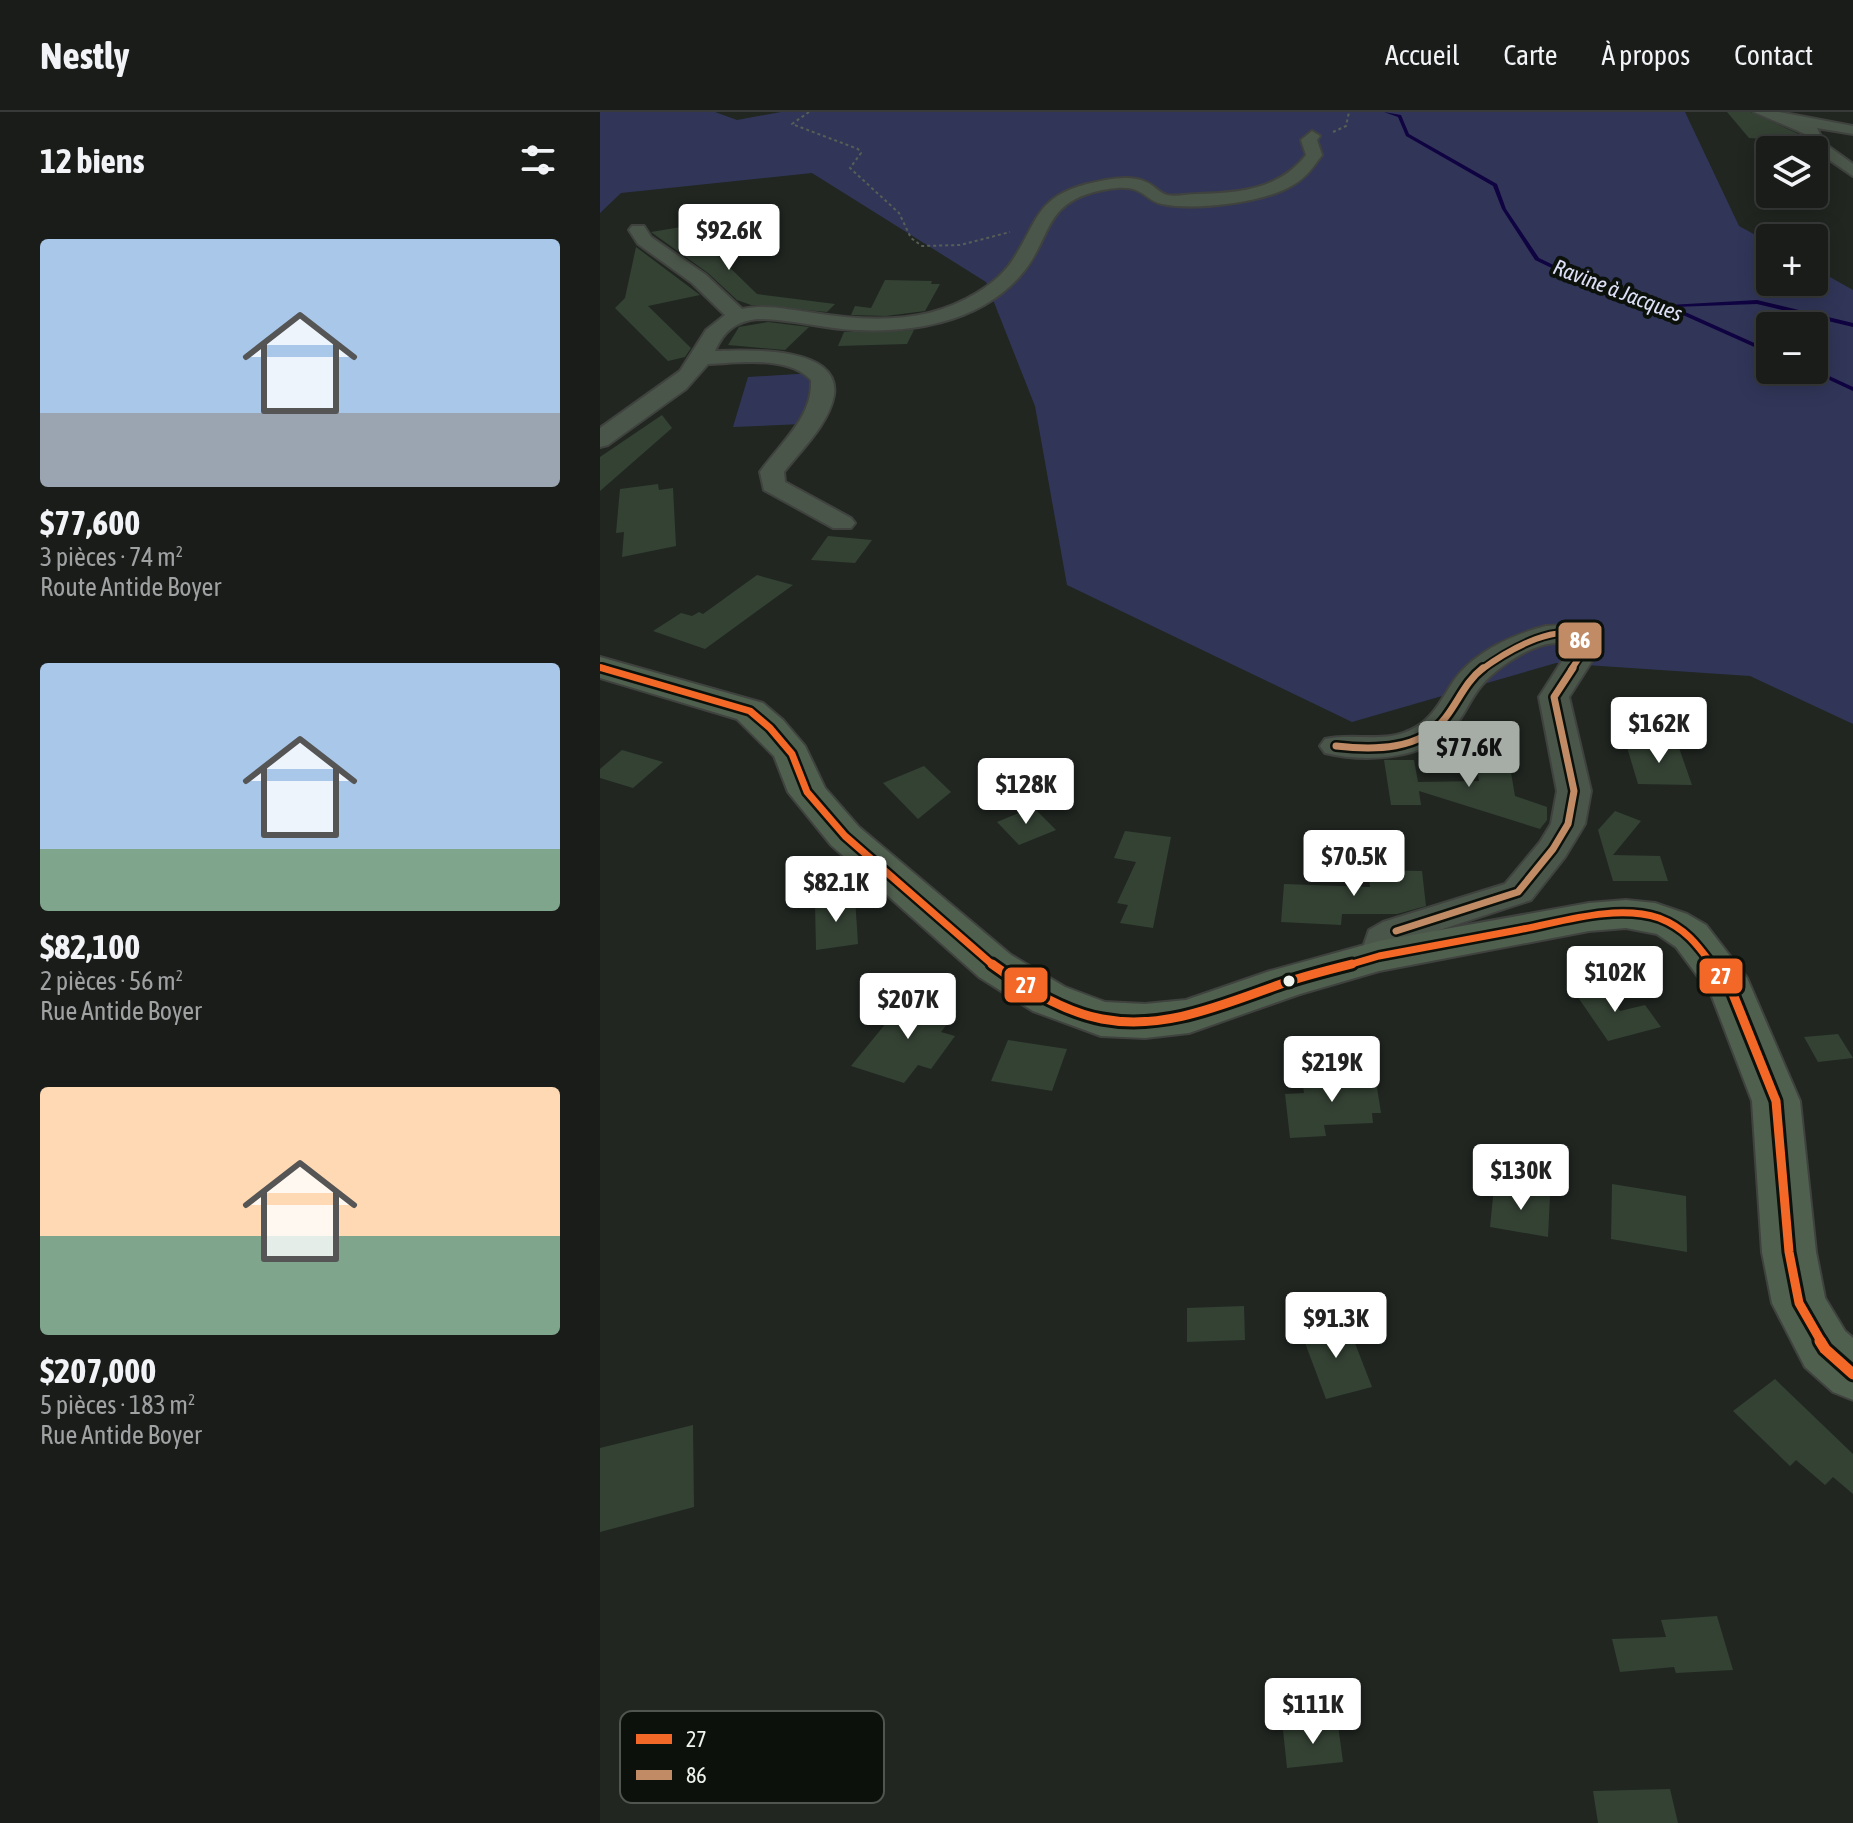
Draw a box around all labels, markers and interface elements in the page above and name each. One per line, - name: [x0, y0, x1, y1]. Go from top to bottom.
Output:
- text: Nestly: [40, 34, 129, 77]
- text: Accueil: [1385, 39, 1459, 71]
- text: Carte: [1503, 39, 1558, 71]
- text: À propos: [1602, 39, 1690, 71]
- text: Contact: [1734, 39, 1813, 71]
- map controls: [1756, 136, 1828, 384]
- button: layers: [1756, 136, 1828, 208]
- icon: filters: [516, 138, 560, 182]
- text: 12 biens: [40, 141, 144, 180]
- pin: $92.6K: [664, 204, 794, 272]
- text: $92.6K: [697, 215, 761, 245]
- button: +: [1756, 224, 1828, 296]
- water label: Ravine à Jacques: [1550, 253, 1687, 327]
- icon: home: [228, 291, 372, 435]
- button: −: [1756, 312, 1828, 384]
- text: $77,600: [40, 503, 140, 542]
- text: 3 pièces · 74 m²: [40, 542, 183, 572]
- text: Route Antide Boyer: [40, 572, 221, 602]
- line badge: 86: [1557, 621, 1603, 660]
- text: 86: [1570, 627, 1590, 653]
- pin: $162K: [1603, 697, 1715, 765]
- text: $162K: [1629, 708, 1689, 738]
- icon: home: [228, 715, 372, 859]
- pin: $77.6K: [1404, 721, 1534, 789]
- text: $77.6K: [1437, 732, 1501, 762]
- pin: $128K: [970, 758, 1082, 826]
- text: $128K: [996, 769, 1056, 799]
- pin: $70.5K: [1289, 830, 1419, 898]
- text: $70.5K: [1322, 841, 1386, 871]
- pin: $82.1K: [771, 856, 901, 924]
- text: $82.1K: [804, 867, 868, 897]
- text: $82,100: [40, 927, 140, 966]
- pin: $102K: [1559, 946, 1671, 1014]
- text: $102K: [1585, 957, 1645, 987]
- line badge: 27: [1698, 957, 1744, 995]
- text: 27: [1711, 963, 1731, 989]
- text: 2 pièces · 56 m²: [40, 966, 183, 996]
- line badge: 27: [1003, 966, 1049, 1004]
- text: 27: [1016, 972, 1036, 998]
- pin: $207K: [852, 973, 964, 1041]
- unlabelled marker: [1281, 973, 1297, 989]
- text: $207K: [878, 984, 938, 1014]
- text: Rue Antide Boyer: [40, 996, 202, 1026]
- pin: $219K: [1276, 1036, 1388, 1104]
- text: $219K: [1302, 1047, 1362, 1077]
- icon: home: [228, 1139, 372, 1283]
- pin: $130K: [1465, 1144, 1577, 1212]
- text: $130K: [1491, 1155, 1551, 1185]
- pin: $91.3K: [1271, 1292, 1401, 1360]
- text: $91.3K: [1304, 1303, 1368, 1333]
- text: $207,000: [40, 1351, 156, 1390]
- text: 5 pièces · 183 m²: [40, 1390, 195, 1420]
- text: Rue Antide Boyer: [40, 1420, 202, 1450]
- pin: $111K: [1257, 1678, 1369, 1746]
- text: $111K: [1283, 1689, 1343, 1719]
- legend: [620, 1711, 884, 1803]
- text: 27: [686, 1726, 707, 1752]
- text: 86: [686, 1762, 707, 1788]

